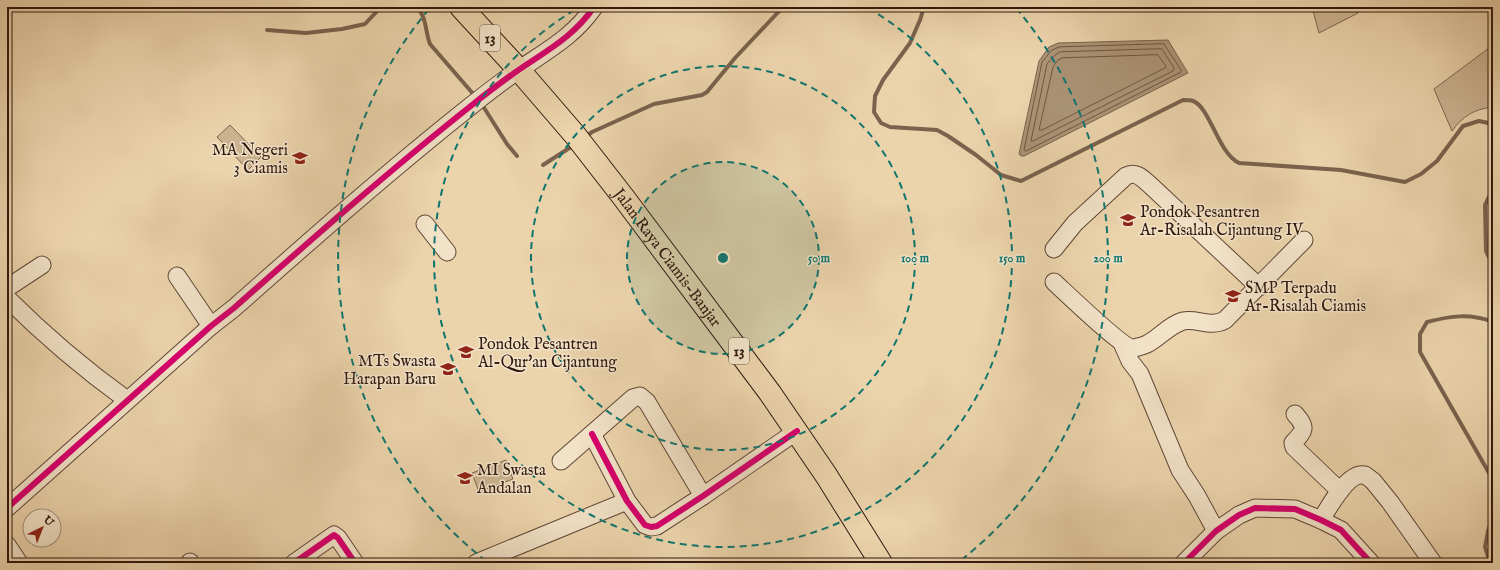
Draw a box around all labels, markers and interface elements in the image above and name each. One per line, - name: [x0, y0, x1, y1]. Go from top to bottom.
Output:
- road number: 13: [480, 25, 500, 51]
- place label: MA Negeri 3 Ciamis: [212, 141, 288, 179]
- school or university icon: MA Negeri 3 Ciamis: [291, 149, 309, 167]
- street label: Jalan Raya Ciamis-Banjar: [607, 183, 725, 332]
- place label: Pondok Pesantren Ar-Risalah Cijantung IV: [1139, 203, 1303, 241]
- school or university icon: Pondok Pesantren Ar-Risalah Cijantung IV: [1119, 211, 1137, 229]
- centre of rings: [716, 251, 730, 265]
- text: 50 m: [808, 251, 831, 266]
- text: 100 m: [901, 251, 930, 266]
- text: 150 m: [999, 251, 1026, 266]
- text: 200 m: [1093, 251, 1123, 266]
- place label: SMP Terpadu Ar-Risalah Ciamis: [1244, 279, 1367, 317]
- school or university icon: SMP Terpadu Ar-Risalah Ciamis: [1224, 287, 1242, 305]
- place label: Pondok Pesantren Al-Qur'an Cijantung: [477, 335, 617, 373]
- road number: 13: [729, 338, 749, 364]
- school or university icon: Pondok Pesantren Al-Qur'an Cijantung: [457, 343, 475, 361]
- place label: MTs Swasta Harapan Baru: [343, 352, 436, 390]
- school or university icon: MTs Swasta Harapan Baru: [439, 360, 457, 378]
- place label: MI Swasta Andalan: [476, 461, 546, 499]
- school or university icon: MI Swasta Andalan: [456, 469, 474, 487]
- north arrow: [22, 508, 62, 548]
- text: U: [39, 512, 57, 530]

